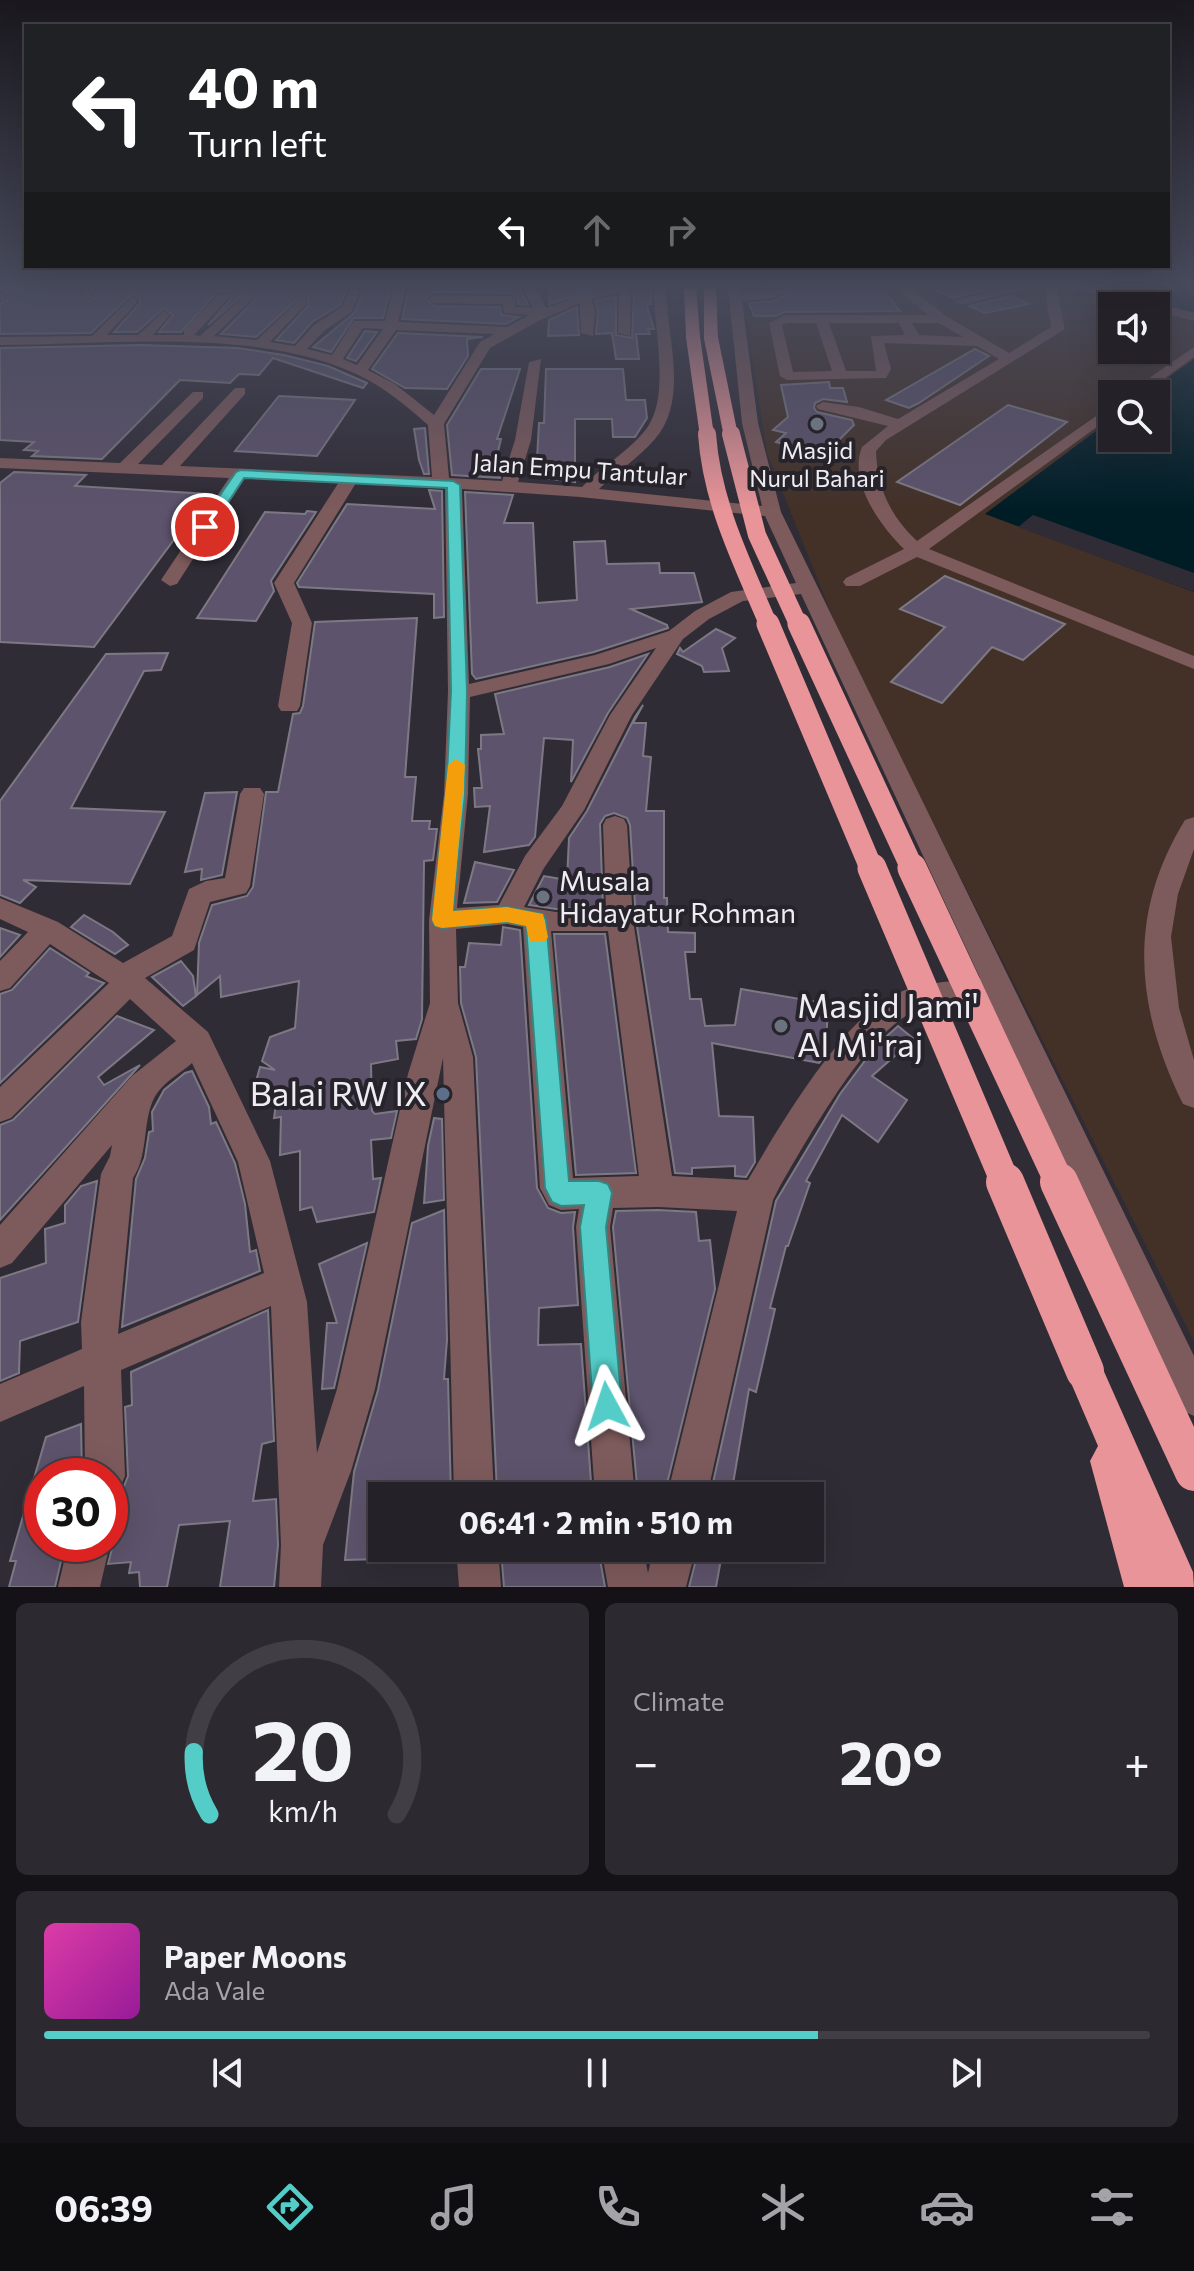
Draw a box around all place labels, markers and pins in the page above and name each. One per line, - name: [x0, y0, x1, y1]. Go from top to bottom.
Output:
- marker: Masjid Nurul Bahari: [808, 415, 826, 433]
- place label: Masjid Nurul Bahari: [749, 435, 885, 492]
- pin: [171, 493, 239, 561]
- place label: Musala Hidayatur Rohman: [559, 863, 796, 929]
- marker: Musala Hidayatur Rohman: [534, 888, 552, 906]
- place label: Masjid Jami' Al Mi'raj: [797, 983, 979, 1064]
- marker: Masjid Jami' Al Mi'raj: [772, 1017, 790, 1035]
- place label: Balai RW IX: [250, 1071, 427, 1113]
- marker: Balai RW IX: [434, 1085, 452, 1103]

